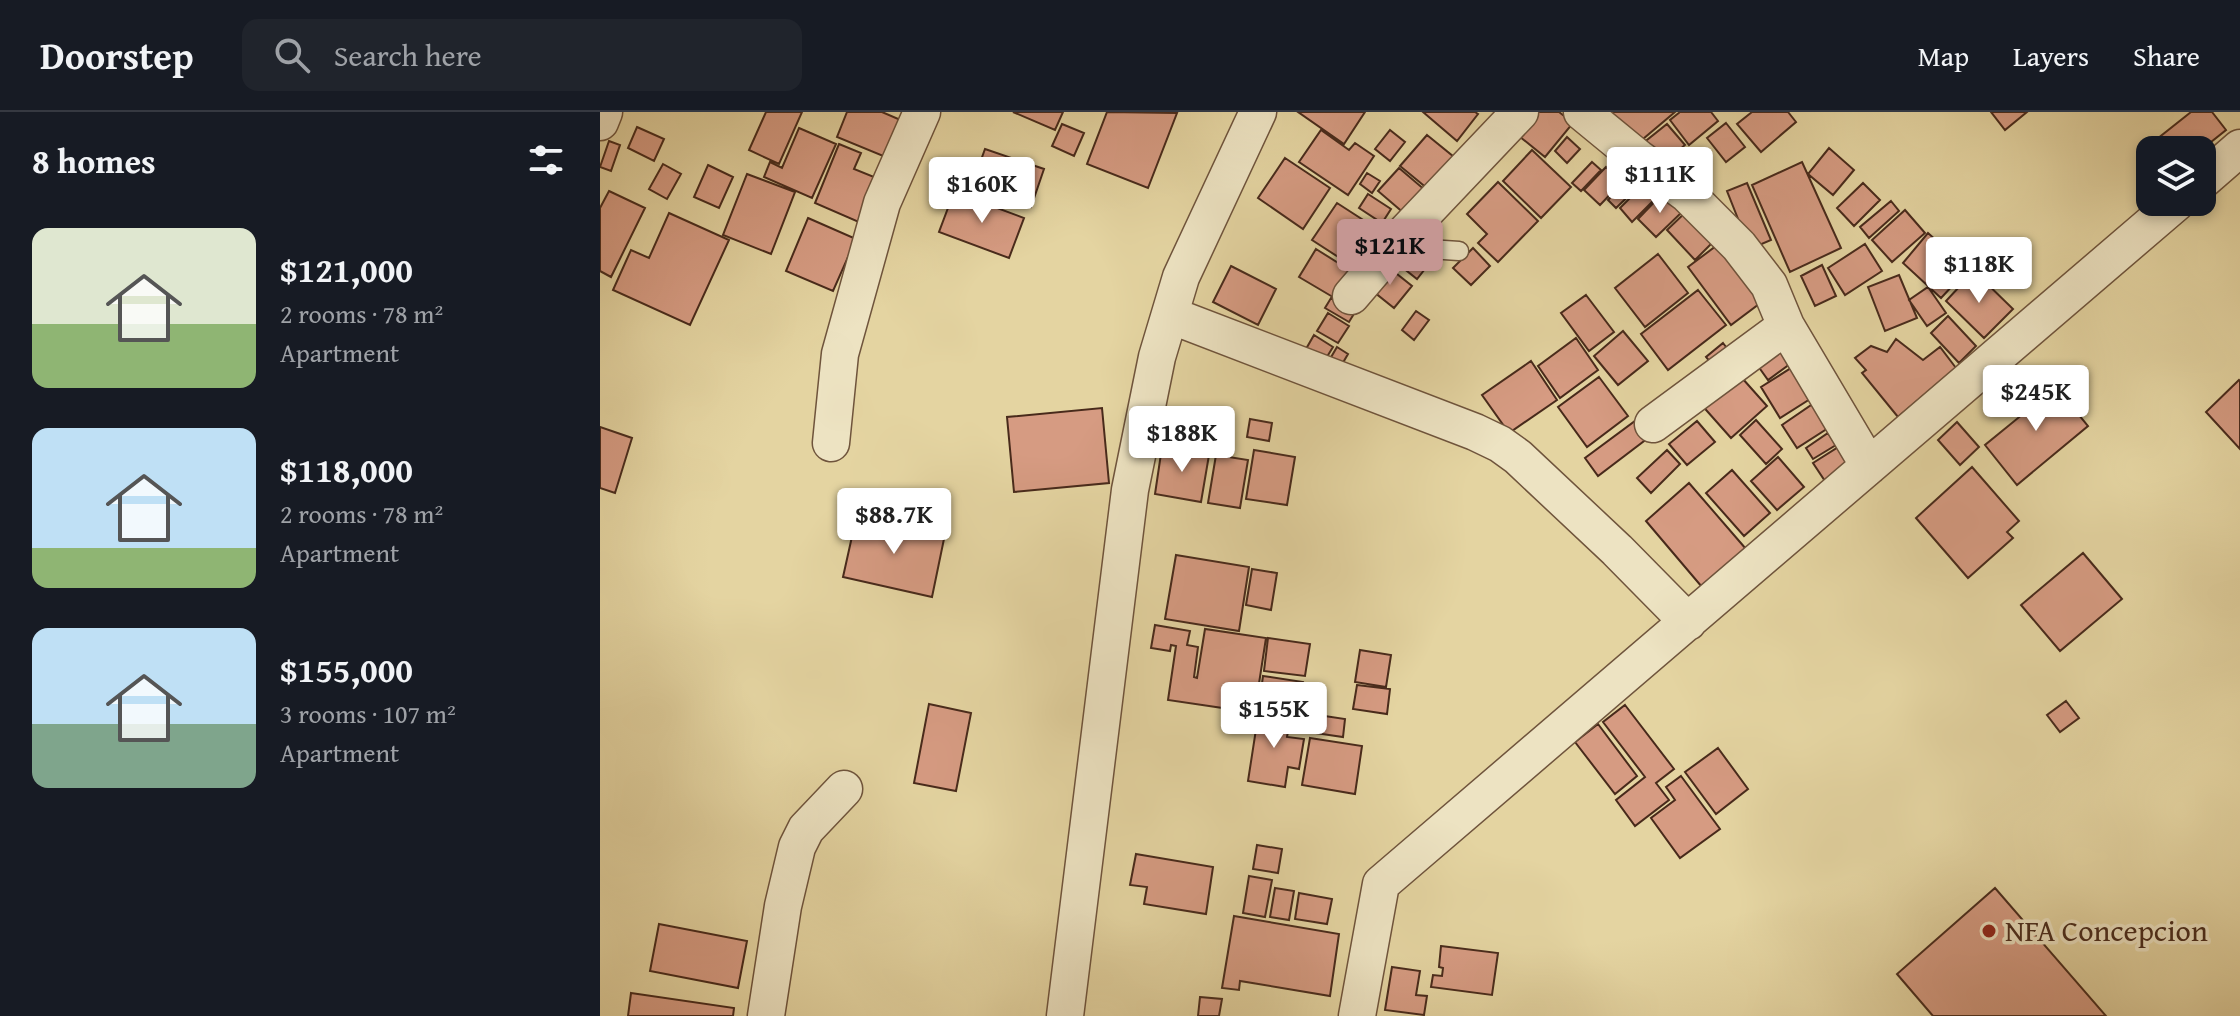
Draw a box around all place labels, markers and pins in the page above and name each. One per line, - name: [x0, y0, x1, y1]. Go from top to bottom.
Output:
- pin: $111K: [1604, 147, 1716, 215]
- pin: $160K: [926, 157, 1038, 225]
- pin: $121K: [1334, 219, 1446, 287]
- pin: $118K: [1923, 237, 2035, 305]
- pin: $245K: [1980, 365, 2092, 433]
- pin: $188K: [1126, 406, 1238, 474]
- pin: $88.7K: [829, 488, 959, 556]
- pin: $155K: [1218, 682, 1330, 750]
- place label: NFA Concepcion: [2005, 908, 2208, 952]
- marker: NFA Concepcion: [1980, 922, 1998, 940]

